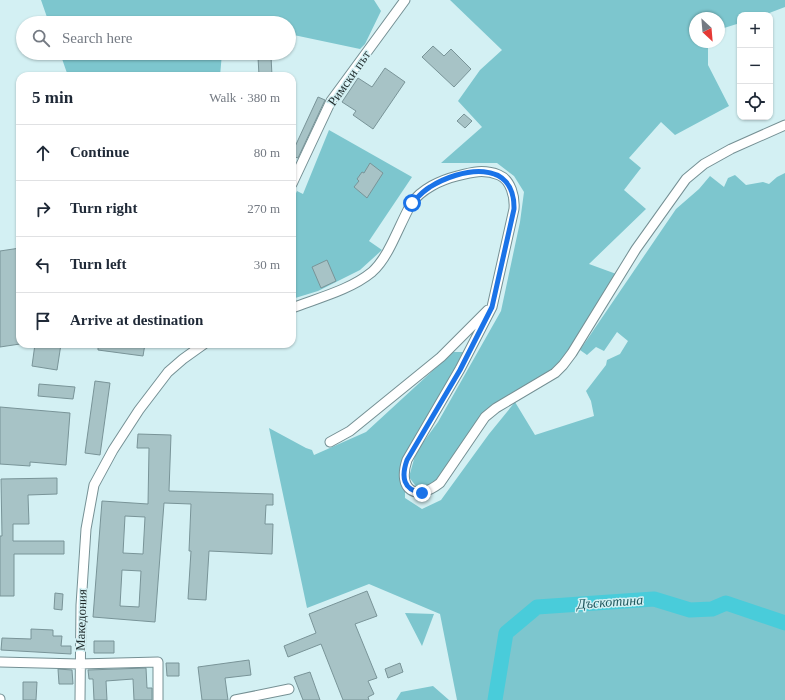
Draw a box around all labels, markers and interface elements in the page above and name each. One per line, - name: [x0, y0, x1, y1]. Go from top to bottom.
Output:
- north arrow: [689, 12, 725, 48]
- map controls: [737, 12, 773, 120]
- button: +: [737, 12, 773, 48]
- search box: [16, 16, 296, 60]
- icon: search: [30, 27, 52, 49]
- text: Search here: [62, 30, 132, 46]
- street label: Римски път: [324, 47, 374, 109]
- button: −: [737, 48, 773, 84]
- button: locate: [737, 84, 773, 120]
- text: 5 min: [32, 88, 73, 107]
- text: Walk · 380 m: [209, 90, 280, 105]
- icon: ahead: [32, 142, 54, 164]
- text: Continue: [70, 144, 129, 160]
- text: 80 m: [254, 145, 280, 160]
- route start: [403, 194, 421, 212]
- icon: right: [32, 198, 54, 220]
- text: Turn right: [70, 200, 137, 216]
- text: 270 m: [247, 201, 280, 216]
- icon: left: [32, 254, 54, 276]
- text: Turn left: [70, 256, 127, 272]
- text: 30 m: [254, 257, 280, 272]
- icon: arrive: [32, 310, 54, 332]
- text: Arrive at destination: [70, 312, 203, 328]
- route end: [413, 484, 431, 502]
- street label: Македония: [72, 589, 90, 651]
- water label: Дъскотина: [574, 592, 644, 612]

